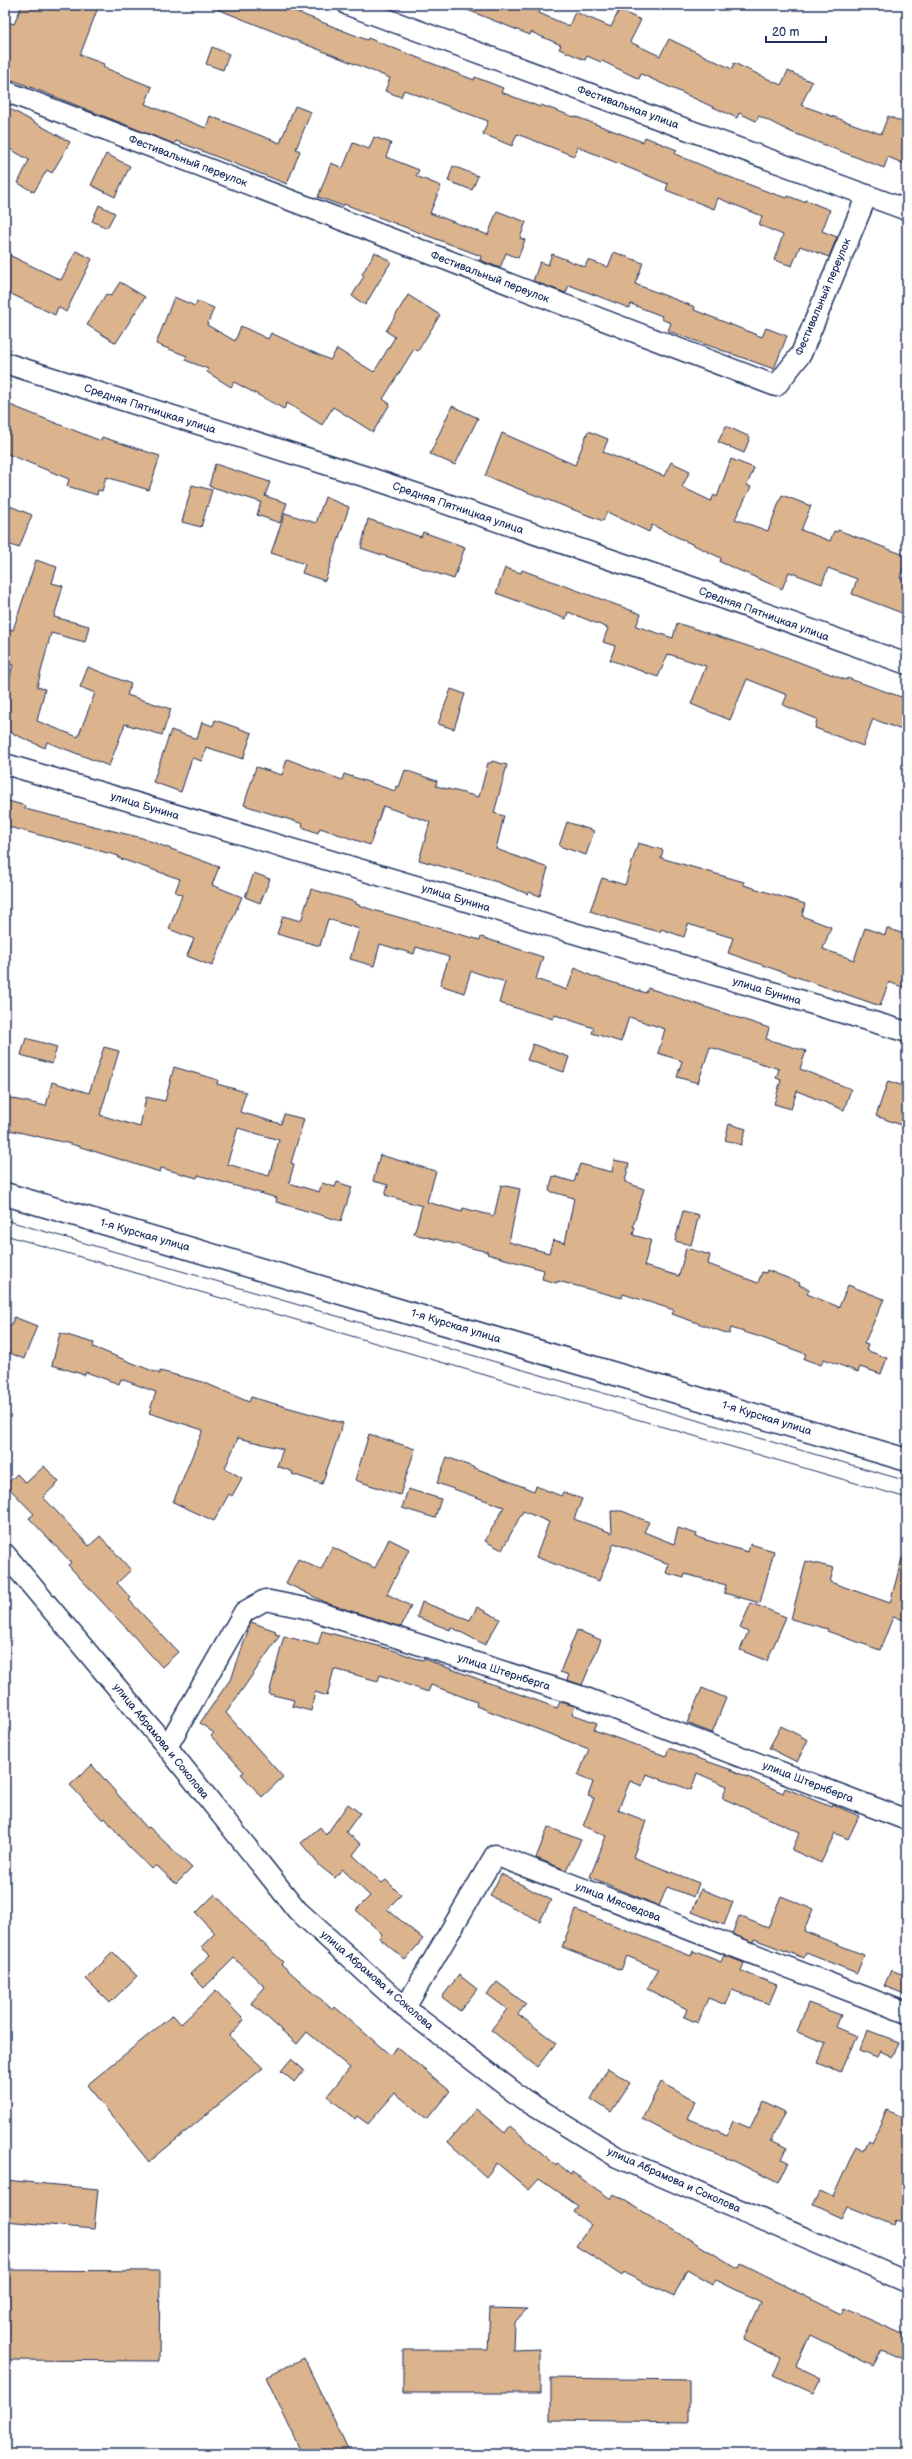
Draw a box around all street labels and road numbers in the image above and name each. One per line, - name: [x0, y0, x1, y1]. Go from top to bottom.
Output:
- street label: Фестивальная улица: [575, 83, 681, 132]
- street label: Фестивальный переулок: [127, 132, 249, 190]
- street label: Фестивальный переулок: [792, 236, 854, 358]
- street label: Фестивальный переулок: [429, 248, 551, 306]
- street label: Средняя Пятницкая улица: [82, 382, 218, 437]
- street label: Средняя Пятницкая улица: [391, 479, 526, 537]
- street label: Средняя Пятницкая улица: [697, 584, 831, 644]
- street label: улица Бунина: [109, 789, 181, 823]
- street label: улица Бунина: [420, 881, 492, 915]
- street label: улица Бунина: [731, 974, 803, 1008]
- street label: 1-я Курская улица: [99, 1216, 192, 1254]
- street label: 1-я Курская улица: [410, 1306, 503, 1346]
- street label: 1-я Курская улица: [721, 1398, 814, 1438]
- street label: улица Штернберга: [456, 1651, 552, 1693]
- street label: улица Абрамова и Соколова: [110, 1681, 212, 1802]
- street label: улица Штернберга: [761, 1759, 856, 1806]
- street label: улица Мясоедова: [573, 1880, 663, 1924]
- street label: улица Абрамова и Соколова: [318, 1928, 436, 2033]
- street label: улица Абрамова и Соколова: [605, 2145, 743, 2216]

